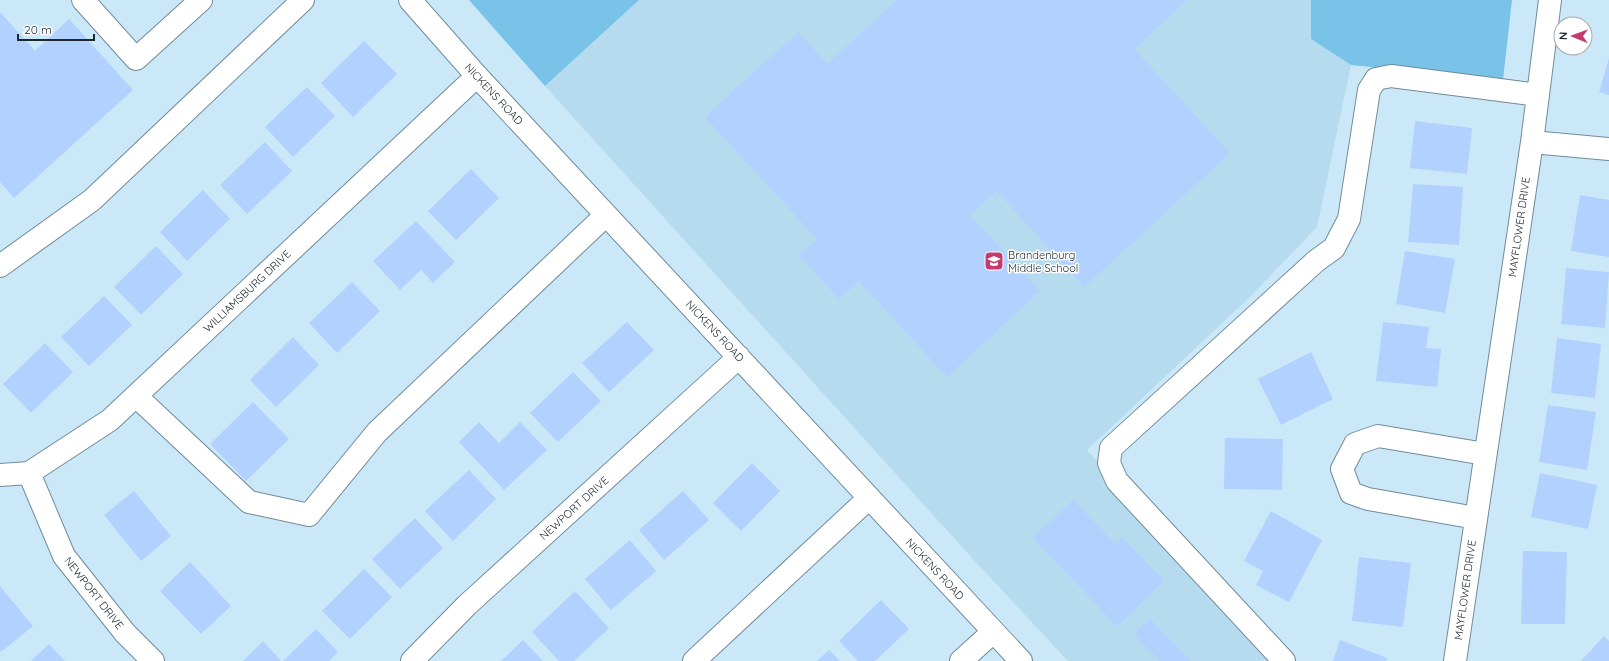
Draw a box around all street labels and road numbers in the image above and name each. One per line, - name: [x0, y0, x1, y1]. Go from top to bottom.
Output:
- street label: NICKENS ROAD: [462, 60, 526, 128]
- street label: MAYFLOWER DRIVE: [1505, 176, 1533, 278]
- street label: WILLIAMSBURG DRIVE: [200, 247, 294, 335]
- street label: NICKENS ROAD: [683, 297, 747, 365]
- street label: NEWPORT DRIVE: [537, 473, 611, 543]
- street label: NICKENS ROAD: [903, 535, 967, 603]
- street label: MAYFLOWER DRIVE: [1451, 539, 1479, 641]
- street label: NEWPORT DRIVE: [61, 554, 127, 632]

